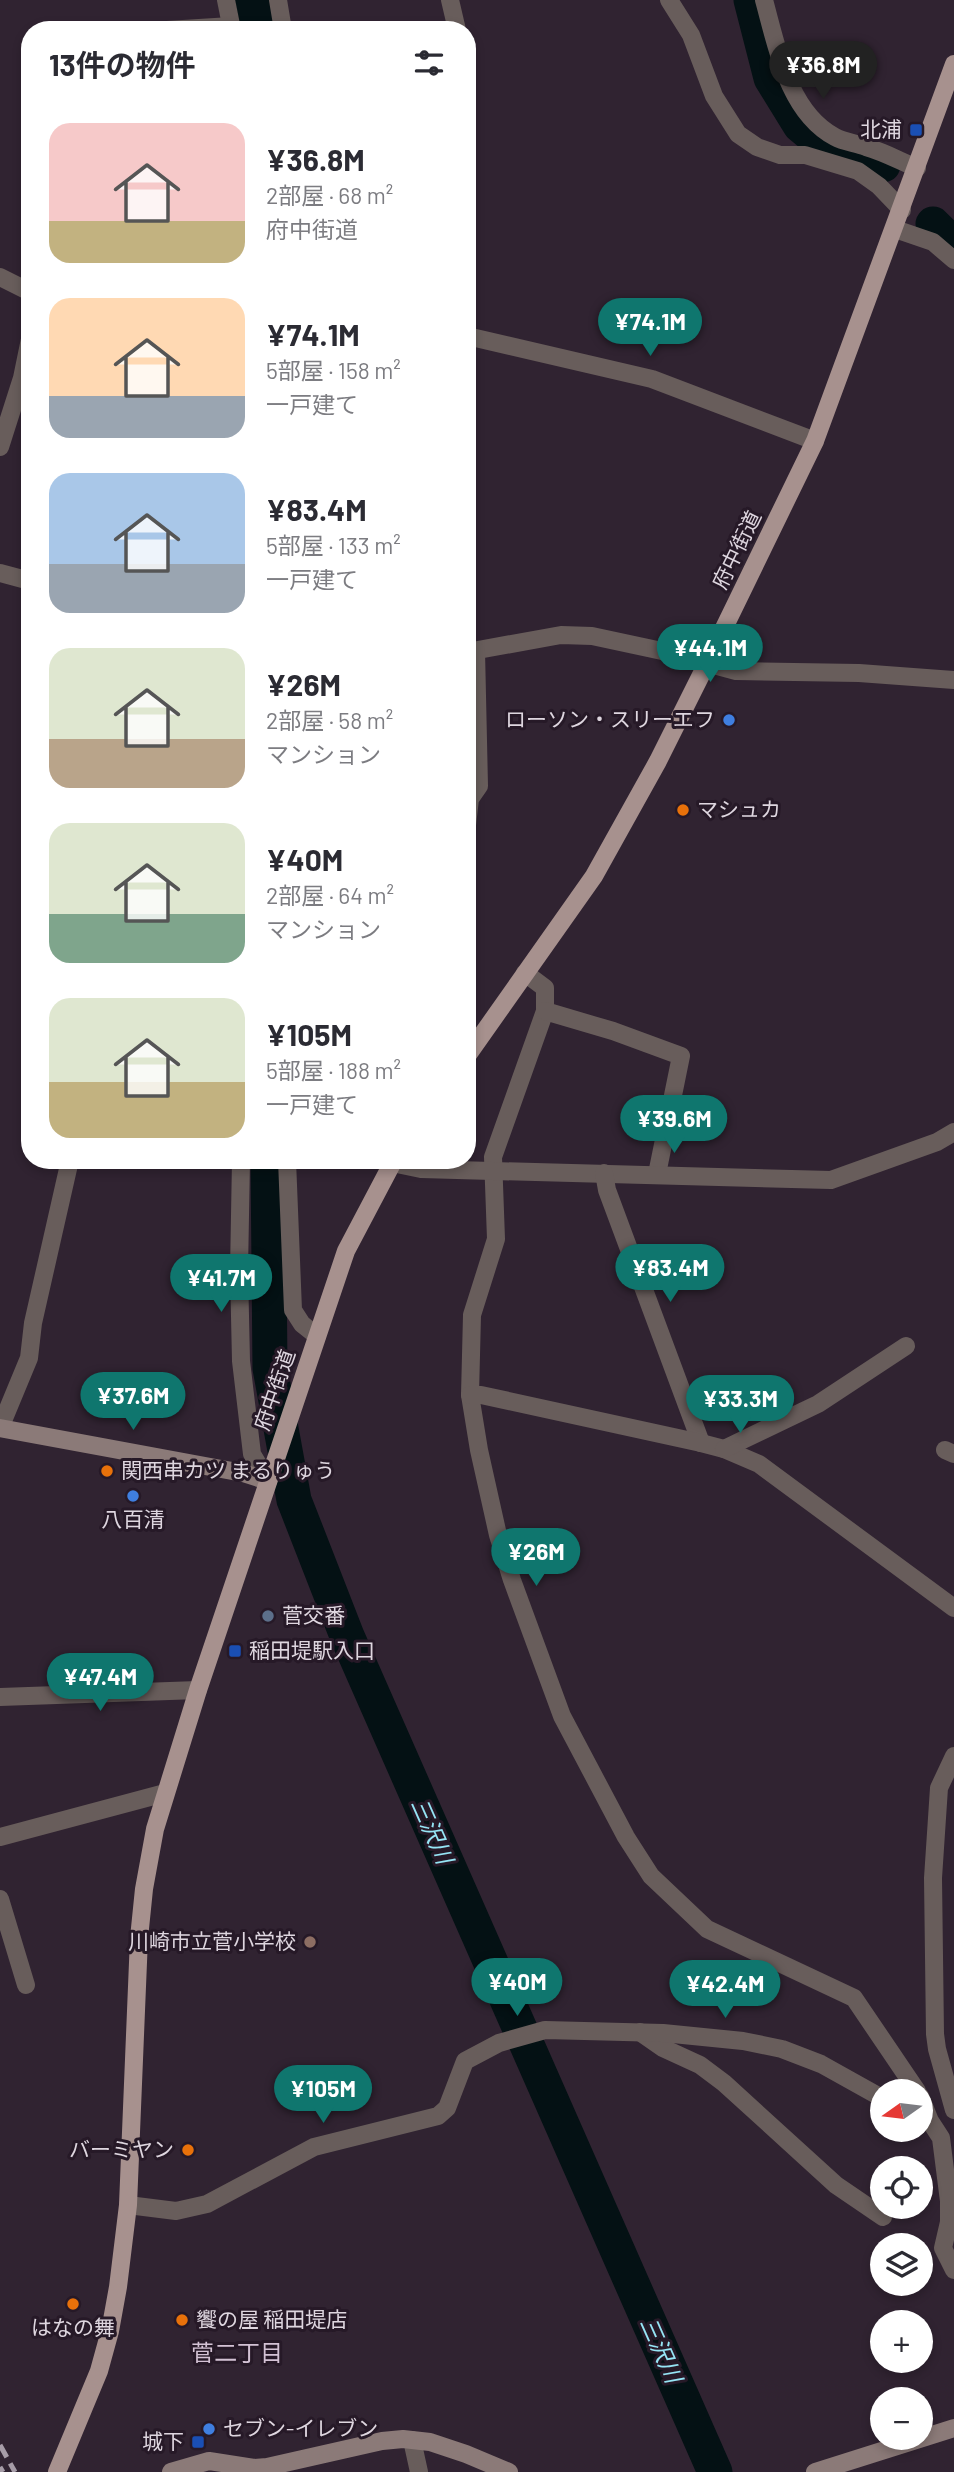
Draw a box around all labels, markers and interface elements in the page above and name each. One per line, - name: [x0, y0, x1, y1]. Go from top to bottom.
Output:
- pin: ¥36.8M: [766, 42, 880, 101]
- icon: filters: [410, 44, 448, 82]
- text: 13件の物件: [49, 46, 196, 82]
- text: ¥36.8M: [785, 50, 861, 78]
- place label: 北浦: [860, 116, 902, 141]
- marker: 北浦: [908, 122, 924, 138]
- text: ¥36.8M: [266, 141, 365, 177]
- icon: home: [105, 151, 189, 235]
- text: 2部屋 · 68 m²: [266, 181, 393, 209]
- text: 府中街道: [266, 215, 358, 243]
- pin: ¥74.1M: [593, 298, 707, 358]
- text: ¥74.1M: [614, 307, 686, 335]
- text: ¥74.1M: [266, 316, 360, 352]
- icon: home: [105, 326, 189, 410]
- text: 5部屋 · 158 m²: [266, 356, 401, 384]
- text: 一戸建て: [266, 390, 358, 418]
- text: ¥83.4M: [266, 491, 367, 527]
- icon: home: [105, 501, 189, 585]
- street label: 府中街道: [706, 506, 765, 593]
- text: 5部屋 · 133 m²: [266, 531, 401, 559]
- text: 一戸建て: [266, 565, 358, 593]
- pin: ¥44.1M: [653, 624, 767, 684]
- text: ¥44.1M: [673, 633, 747, 661]
- text: ¥26M: [266, 666, 341, 702]
- icon: home: [105, 676, 189, 760]
- text: 2部屋 · 58 m²: [266, 706, 393, 734]
- place label: ローソン・スリーエフ: [505, 706, 715, 731]
- marker: ローソン・スリーエフ: [721, 712, 737, 728]
- text: マンション: [266, 740, 381, 768]
- place label: マシュカ: [697, 796, 781, 821]
- marker: マシュカ: [675, 802, 691, 818]
- text: ¥40M: [266, 841, 343, 877]
- icon: home: [105, 851, 189, 935]
- text: 2部屋 · 64 m²: [266, 881, 394, 909]
- text: マンション: [266, 915, 381, 943]
- text: ¥105M: [266, 1016, 352, 1052]
- icon: home: [105, 1026, 189, 1110]
- text: 5部屋 · 188 m²: [266, 1056, 401, 1084]
- text: 一戸建て: [266, 1090, 358, 1118]
- pin: ¥39.6M: [617, 1096, 731, 1155]
- text: ¥39.6M: [636, 1104, 712, 1132]
- pin: ¥83.4M: [613, 1244, 727, 1304]
- text: ¥83.4M: [631, 1253, 709, 1281]
- pin: ¥41.7M: [164, 1254, 278, 1314]
- text: ¥41.7M: [186, 1263, 256, 1291]
- street label: 府中街道: [248, 1346, 299, 1433]
- pin: ¥37.6M: [76, 1372, 190, 1432]
- pin: ¥33.3M: [683, 1376, 797, 1435]
- text: ¥37.6M: [96, 1381, 170, 1409]
- text: ¥33.3M: [702, 1384, 778, 1412]
- place label: 関西串カツ まるりゅう: [121, 1457, 335, 1482]
- marker: 関西串カツ まるりゅう: [99, 1463, 115, 1479]
- marker: 八百清: [125, 1488, 141, 1504]
- place label: 八百清: [102, 1506, 165, 1531]
- pin: ¥26M: [495, 1528, 577, 1588]
- text: ¥26M: [507, 1537, 565, 1565]
- place label: 菅交番: [282, 1602, 345, 1627]
- marker: 菅交番: [260, 1608, 276, 1624]
- place label: 稲田堤駅入口: [249, 1637, 375, 1662]
- marker: 稲田堤駅入口: [227, 1643, 243, 1659]
- pin: ¥47.4M: [43, 1654, 157, 1713]
- text: ¥47.4M: [63, 1662, 137, 1690]
- water label: 三沢川: [406, 1793, 461, 1871]
- place label: 川崎市立菅小学校: [128, 1928, 296, 1953]
- marker: 川崎市立菅小学校: [302, 1934, 318, 1950]
- pin: ¥40M: [476, 1958, 558, 2018]
- pin: ¥42.4M: [668, 1960, 782, 2020]
- text: ¥40M: [487, 1967, 547, 1995]
- text: ¥42.4M: [685, 1969, 765, 1997]
- pin: ¥105M: [274, 2066, 372, 2125]
- text: ¥105M: [290, 2074, 356, 2102]
- north arrow: [870, 2079, 933, 2142]
- map controls: [870, 2079, 933, 2450]
- place label: バーミヤン: [69, 2136, 174, 2161]
- marker: バーミヤン: [180, 2142, 196, 2158]
- button: locate: [870, 2156, 933, 2219]
- button: layers: [870, 2233, 933, 2296]
- marker: はなの舞: [65, 2296, 81, 2312]
- place label: 饗の屋 稲田堤店: [196, 2306, 347, 2331]
- button: +: [870, 2310, 933, 2373]
- marker: 饗の屋 稲田堤店: [174, 2312, 190, 2328]
- water label: 三沢川: [635, 2312, 690, 2390]
- place label: はなの舞: [31, 2314, 115, 2339]
- district label: 菅二丁目: [191, 2338, 283, 2366]
- button: −: [870, 2387, 933, 2450]
- place label: セブン-イレブン: [223, 2415, 378, 2440]
- marker: セブン-イレブン: [201, 2421, 217, 2437]
- place label: 城下: [142, 2428, 184, 2453]
- marker: 城下: [190, 2434, 206, 2450]

